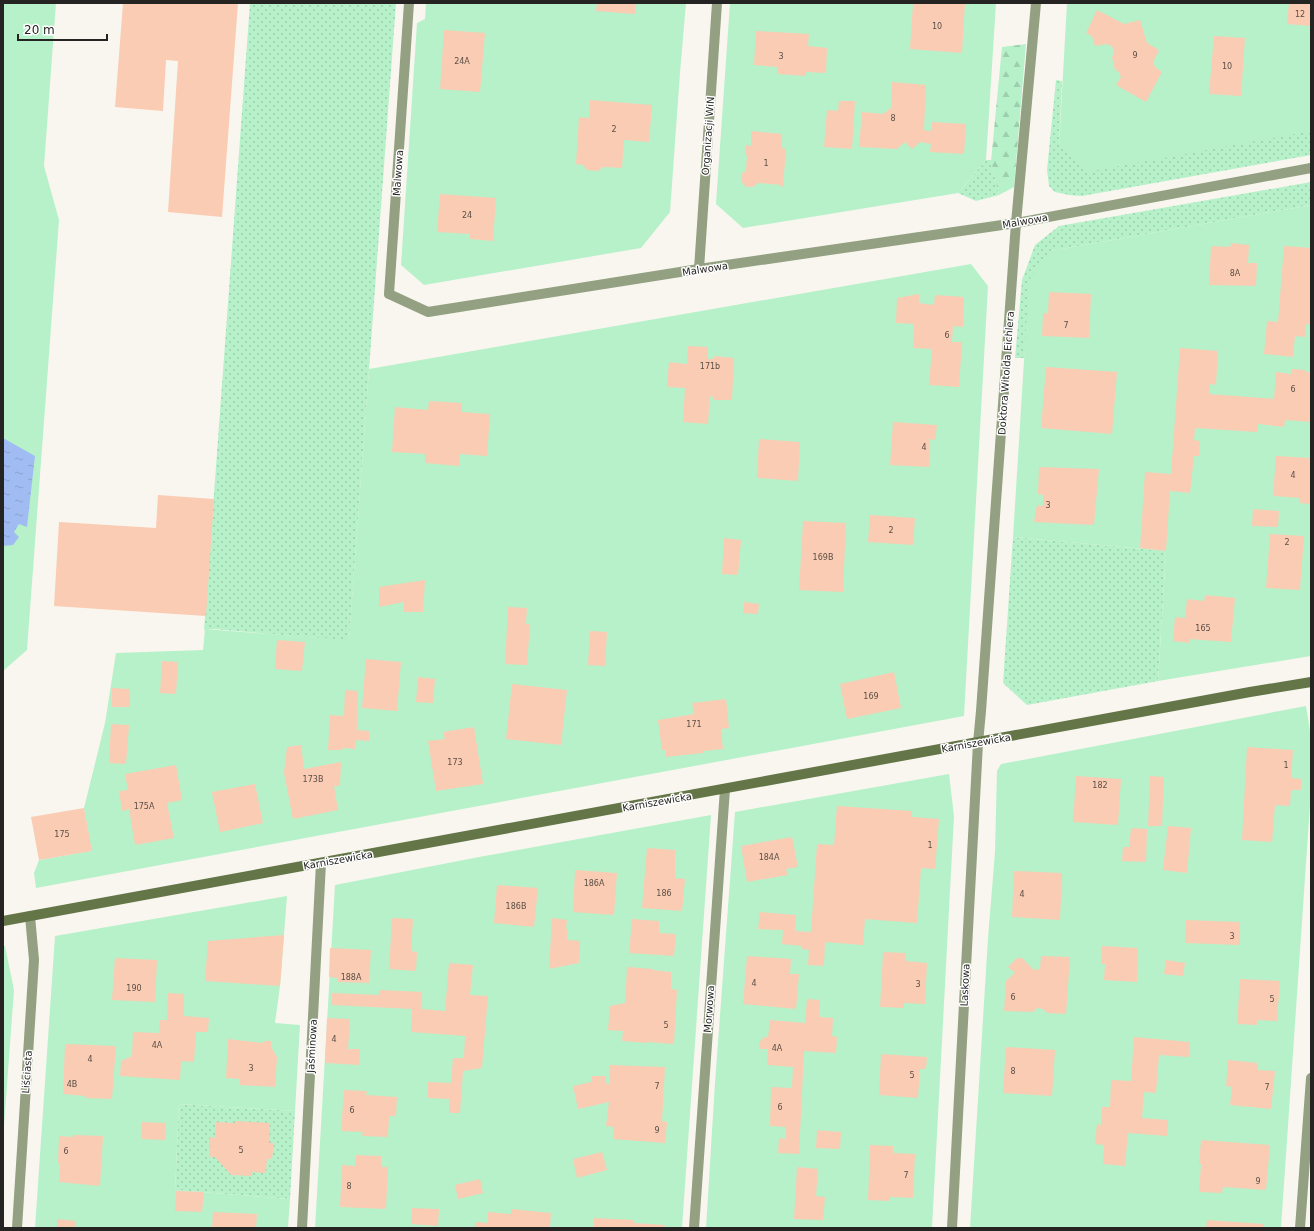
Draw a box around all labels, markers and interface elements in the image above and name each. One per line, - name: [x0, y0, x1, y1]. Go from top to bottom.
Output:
- house number: 12: [1295, 10, 1305, 19]
- scale bar: [18, 16, 107, 42]
- house number: 10: [932, 22, 942, 31]
- text: 20 m: [24, 23, 55, 37]
- house number: 9: [1132, 51, 1138, 60]
- house number: 3: [778, 52, 784, 61]
- house number: 24A: [454, 57, 470, 66]
- house number: 10: [1222, 62, 1232, 71]
- street label: Organizacji WiN: [700, 96, 716, 176]
- house number: 8: [890, 114, 896, 123]
- house number: 2: [611, 125, 617, 134]
- street label: Malwowa: [391, 150, 405, 196]
- house number: 1: [763, 159, 769, 168]
- house number: 24: [462, 211, 472, 220]
- street label: Malwowa: [1001, 212, 1049, 230]
- street label: Malwowa: [681, 260, 729, 278]
- house number: 8A: [1230, 269, 1241, 278]
- street label: Doktora Witolda Eichlera: [996, 311, 1016, 435]
- house number: 7: [1063, 321, 1069, 330]
- house number: 6: [944, 331, 950, 340]
- house number: 171b: [700, 362, 720, 371]
- house number: 6: [1290, 385, 1296, 394]
- house number: 4: [921, 443, 927, 452]
- house number: 4: [1290, 471, 1296, 480]
- house number: 3: [1045, 501, 1051, 510]
- house number: 2: [888, 526, 894, 535]
- house number: 2: [1284, 538, 1290, 547]
- house number: 169B: [813, 553, 833, 562]
- house number: 165: [1195, 624, 1211, 633]
- house number: 169: [863, 692, 879, 701]
- house number: 171: [686, 720, 702, 729]
- street label: Karniszewicka: [940, 731, 1012, 755]
- house number: 173: [447, 758, 463, 767]
- house number: 1: [1283, 761, 1289, 770]
- house number: 173B: [303, 775, 323, 784]
- house number: 182: [1092, 781, 1108, 790]
- street label: Karniszewicka: [621, 790, 693, 814]
- house number: 175A: [134, 802, 155, 811]
- house number: 175: [54, 830, 70, 839]
- house number: 1: [927, 841, 933, 850]
- street label: Karniszewicka: [302, 848, 374, 872]
- house number: 184A: [759, 853, 780, 862]
- house number: 186A: [584, 879, 605, 888]
- house number: 186: [656, 889, 672, 898]
- house number: 4: [1019, 890, 1025, 899]
- house number: 186B: [506, 902, 526, 911]
- house number: 3: [1229, 932, 1235, 941]
- street label: Laskowa: [958, 963, 972, 1007]
- house number: 188A: [341, 973, 362, 982]
- house number: 4: [751, 979, 757, 988]
- house number: 3: [915, 980, 921, 989]
- house number: 190: [126, 984, 142, 993]
- street label: Morwowa: [702, 985, 716, 1033]
- house number: 6: [1010, 993, 1016, 1002]
- house number: 5: [1269, 995, 1275, 1004]
- street label: Jaśminowa: [305, 1019, 319, 1074]
- house number: 5: [663, 1021, 669, 1030]
- house number: 4: [331, 1035, 337, 1044]
- house number: 4A: [152, 1041, 163, 1050]
- house number: 4A: [772, 1044, 783, 1053]
- street label: Liściasta: [20, 1050, 34, 1094]
- house number: 4: [87, 1055, 93, 1064]
- house number: 3: [248, 1064, 254, 1073]
- house number: 8: [1010, 1067, 1016, 1076]
- house number: 5: [909, 1071, 915, 1080]
- house number: 4B: [67, 1080, 77, 1089]
- house number: 7: [654, 1082, 660, 1091]
- house number: 7: [1264, 1083, 1270, 1092]
- house number: 6: [777, 1103, 783, 1112]
- house number: 6: [349, 1106, 355, 1115]
- house number: 9: [654, 1126, 660, 1135]
- house number: 5: [238, 1146, 244, 1155]
- house number: 6: [63, 1147, 69, 1156]
- house number: 7: [903, 1171, 909, 1180]
- house number: 9: [1255, 1177, 1261, 1186]
- house number: 8: [346, 1182, 352, 1191]

